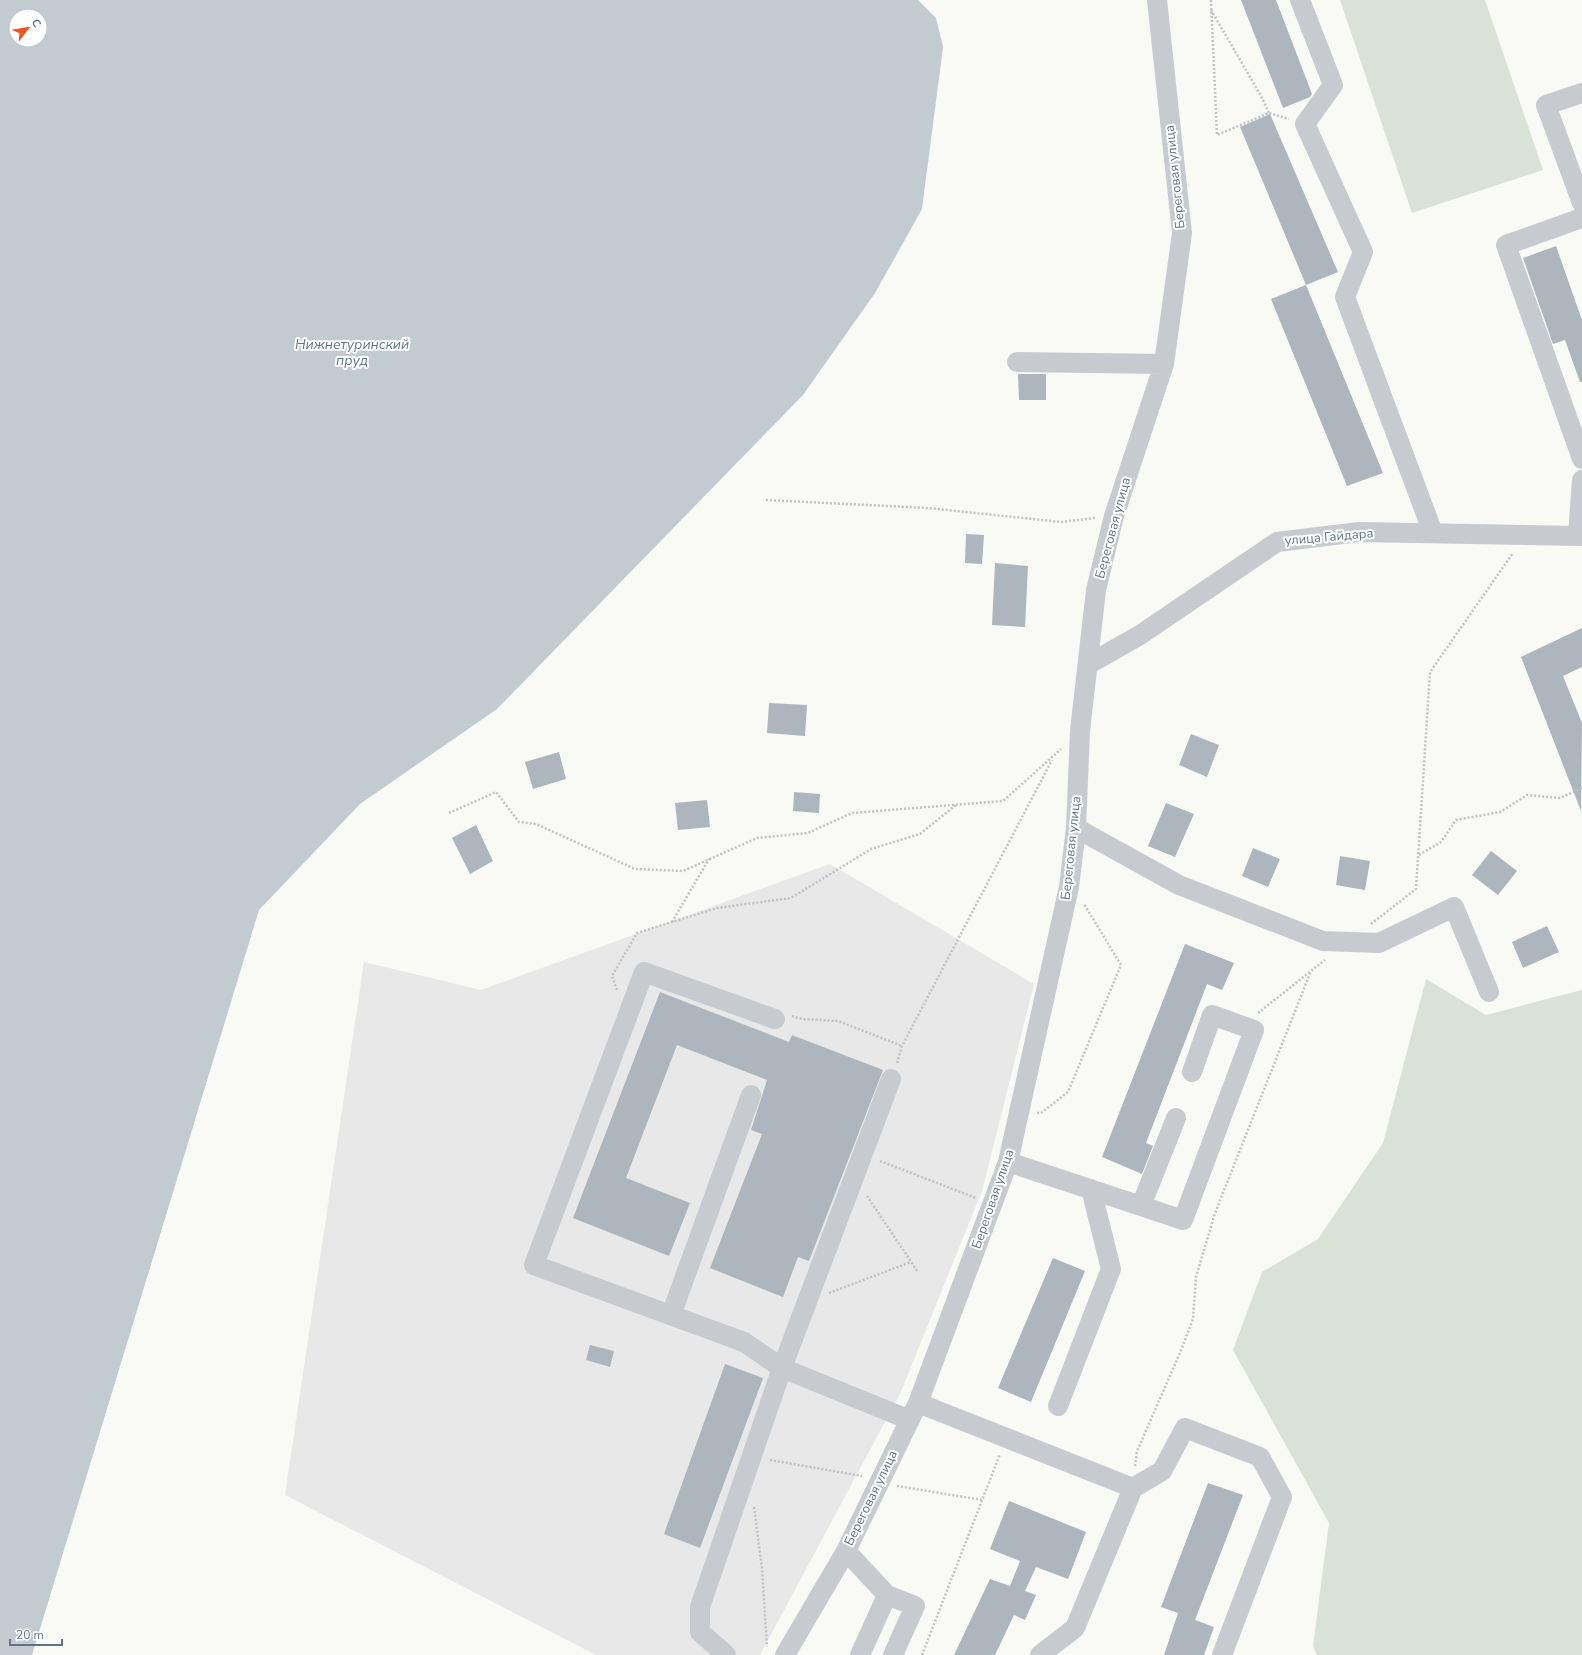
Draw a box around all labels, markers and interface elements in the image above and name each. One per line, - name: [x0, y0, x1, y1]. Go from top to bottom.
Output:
- north arrow: [8, 8, 48, 48]
- text: С: [28, 16, 45, 31]
- street label: Береговая улица: [1161, 124, 1189, 230]
- water label: Нижнетуринский пруд: [295, 335, 409, 370]
- street label: Береговая улица: [1091, 475, 1135, 581]
- street label: улица Гайдара: [1284, 524, 1374, 550]
- street label: Береговая улица: [1057, 795, 1085, 901]
- street label: Береговая улица: [968, 1147, 1018, 1251]
- street label: Береговая улица: [840, 1447, 902, 1549]
- scale bar: [10, 1621, 62, 1647]
- text: 20 m: [16, 1627, 44, 1643]

